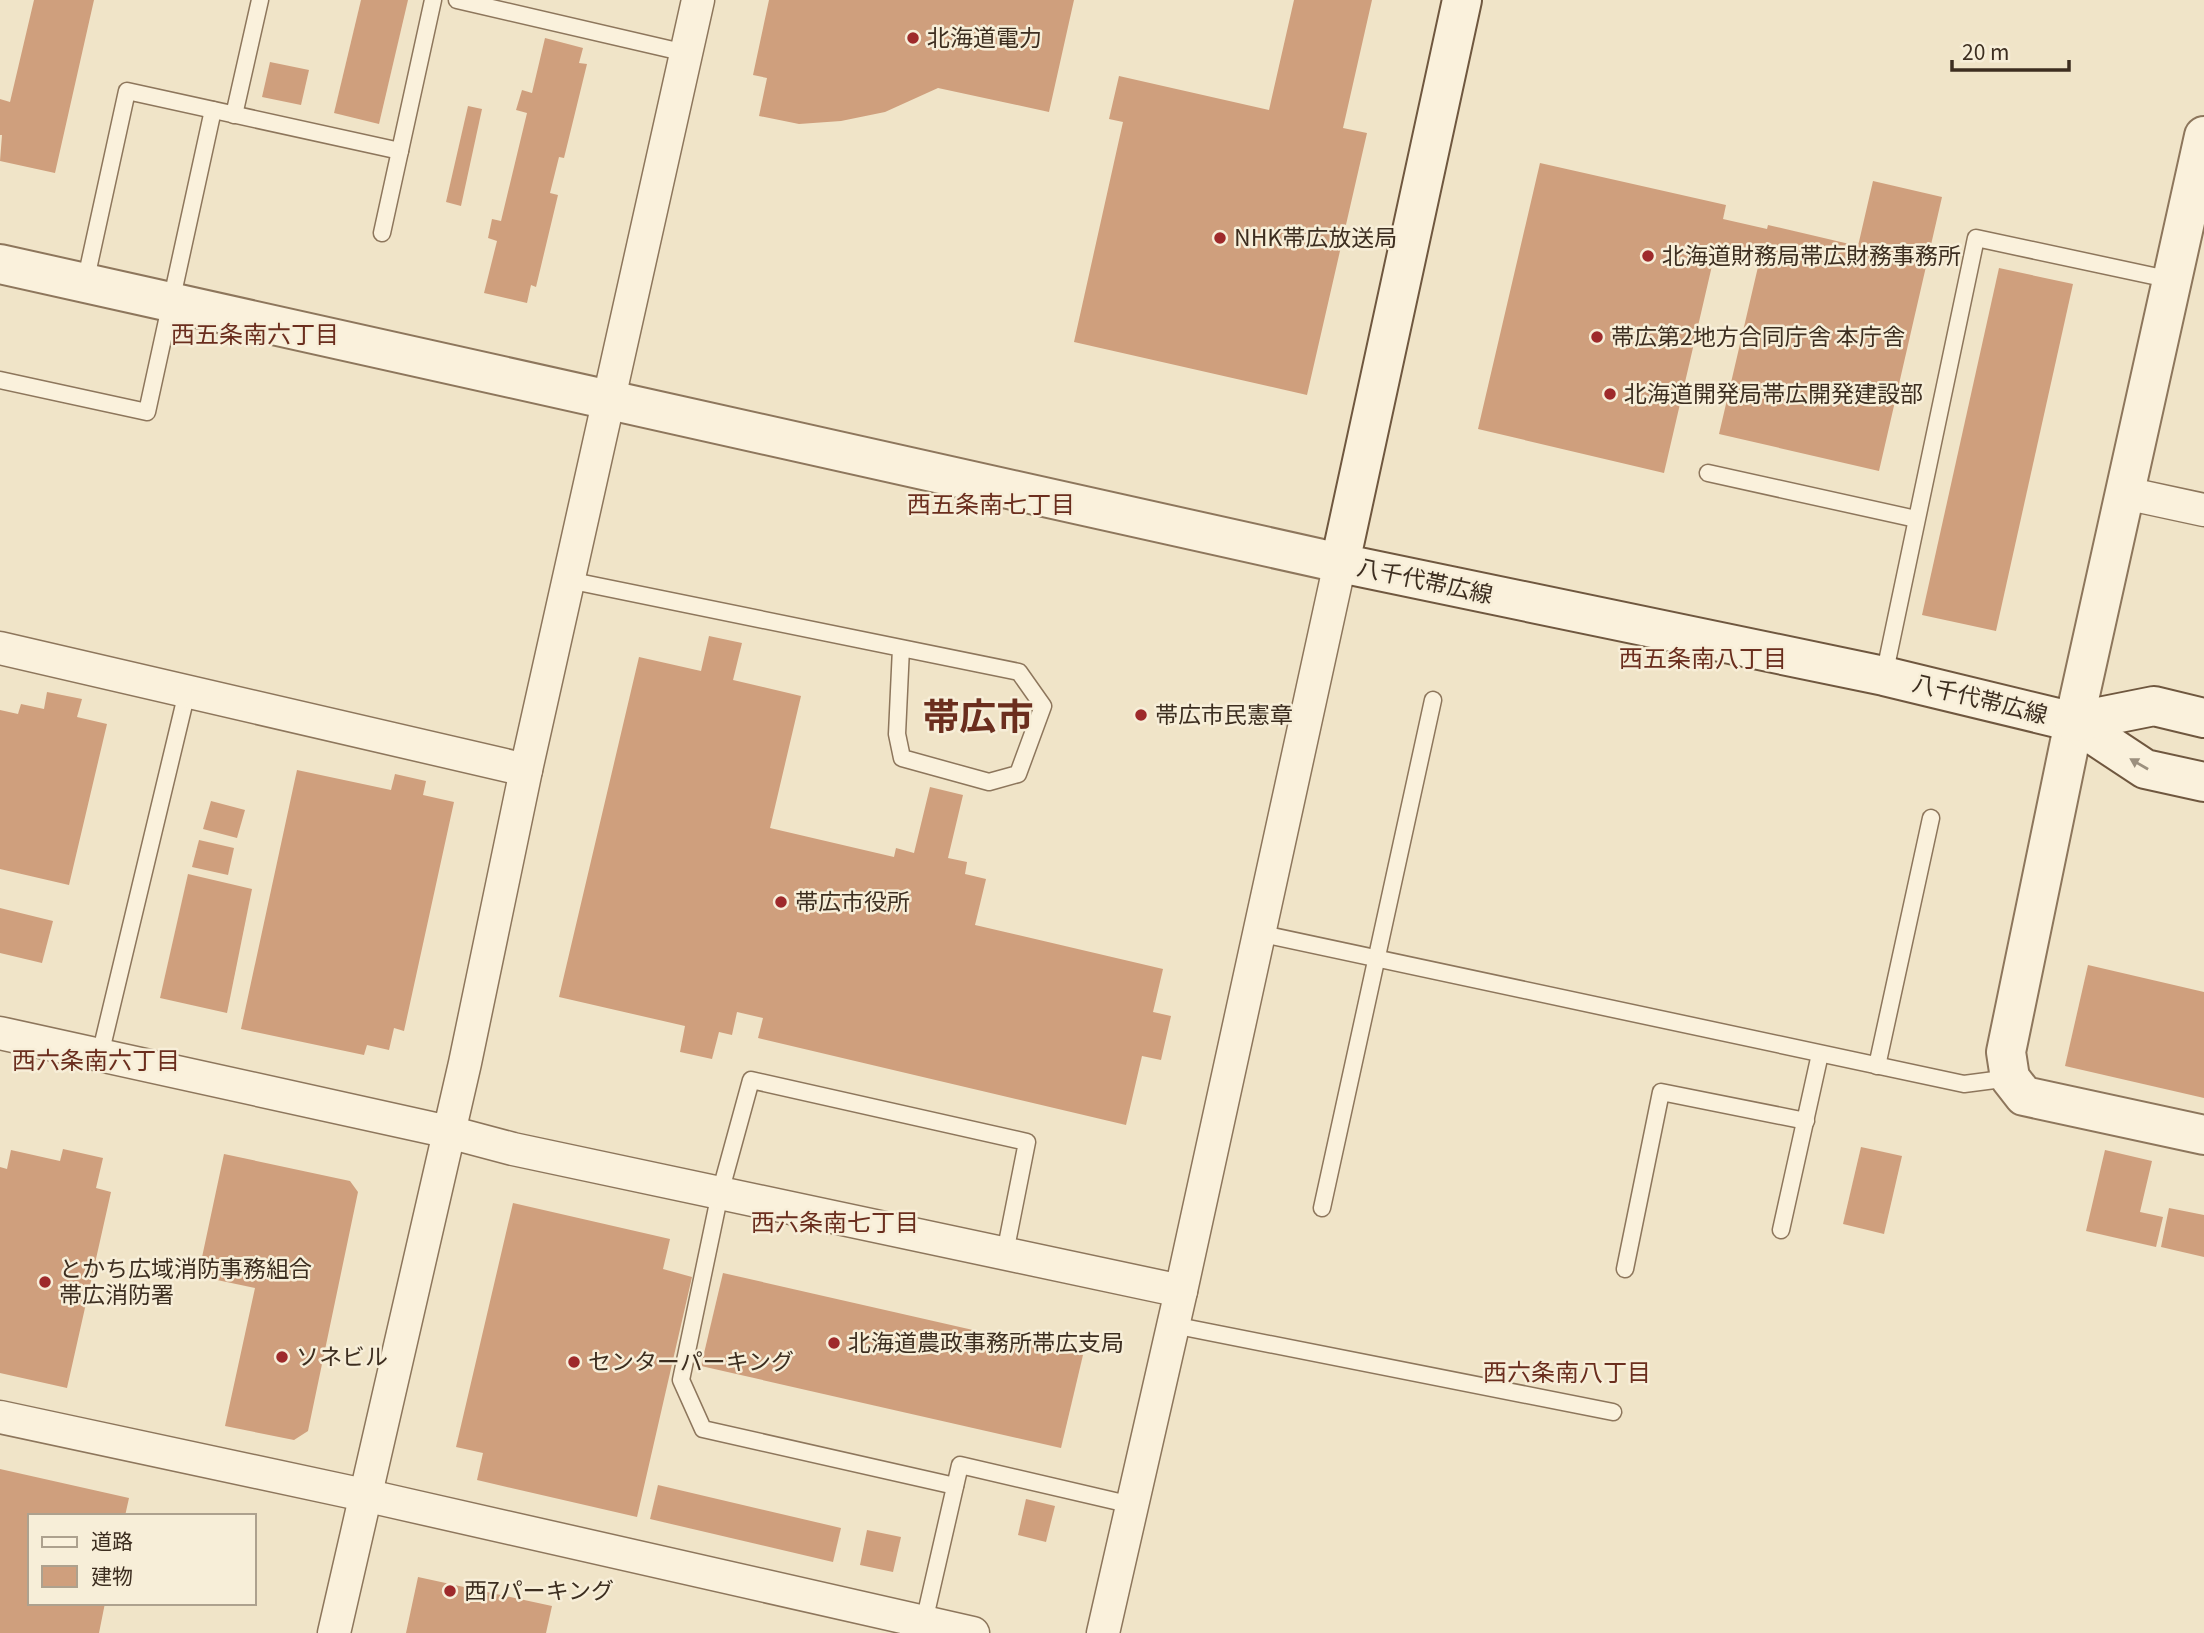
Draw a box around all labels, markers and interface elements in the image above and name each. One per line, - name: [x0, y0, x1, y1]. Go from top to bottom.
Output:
- place label: 北海道電力: [927, 19, 1042, 53]
- scale bar: [1952, 28, 2069, 72]
- marker: 北海道電力: [905, 30, 921, 46]
- text: 20 m: [1962, 36, 2009, 66]
- place label: NHK帯広放送局: [1234, 219, 1397, 253]
- marker: NHK帯広放送局: [1212, 230, 1228, 246]
- place label: 北海道財務局帯広財務事務所: [1662, 237, 1961, 271]
- marker: 北海道財務局帯広財務事務所: [1640, 248, 1656, 264]
- district label: 西五条南六丁目: [171, 315, 339, 350]
- place label: 帯広第2地方合同庁舎 本庁舎: [1611, 318, 1905, 352]
- marker: 帯広第2地方合同庁舎 本庁舎: [1589, 329, 1605, 345]
- place label: 北海道開発局帯広開発建設部: [1624, 375, 1923, 409]
- marker: 北海道開発局帯広開発建設部: [1602, 386, 1618, 402]
- district label: 西五条南七丁目: [907, 485, 1075, 520]
- street label: 八千代帯広線: [1354, 548, 1496, 610]
- district label: 西五条南八丁目: [1619, 639, 1787, 674]
- street label: 八千代帯広線: [1909, 664, 2052, 730]
- district label: 帯広市: [923, 687, 1034, 741]
- place label: 帯広市民憲章: [1155, 696, 1293, 730]
- marker: 帯広市民憲章: [1133, 707, 1149, 723]
- one-way arrow: [2129, 758, 2148, 770]
- place label: 帯広市役所: [795, 883, 910, 917]
- marker: 帯広市役所: [773, 894, 789, 910]
- district label: 西六条南六丁目: [12, 1041, 180, 1076]
- district label: 西六条南七丁目: [751, 1203, 919, 1238]
- place label: とかち広域消防事務組合 帯広消防署: [59, 1250, 312, 1310]
- marker: とかち広域消防事務組合 帯広消防署: [37, 1274, 53, 1290]
- place label: 北海道農政事務所帯広支局: [848, 1324, 1124, 1358]
- marker: 北海道農政事務所帯広支局: [826, 1335, 842, 1351]
- place label: ソネビル: [296, 1338, 388, 1372]
- place label: センターパーキング: [588, 1343, 794, 1377]
- marker: ソネビル: [274, 1349, 290, 1365]
- district label: 西六条南八丁目: [1483, 1353, 1651, 1388]
- marker: センターパーキング: [566, 1354, 582, 1370]
- legend: [28, 1514, 256, 1605]
- text: 道路: [91, 1525, 133, 1555]
- text: 建物: [91, 1560, 133, 1590]
- place label: 西7パーキング: [464, 1572, 614, 1606]
- marker: 西7パーキング: [442, 1583, 458, 1599]

